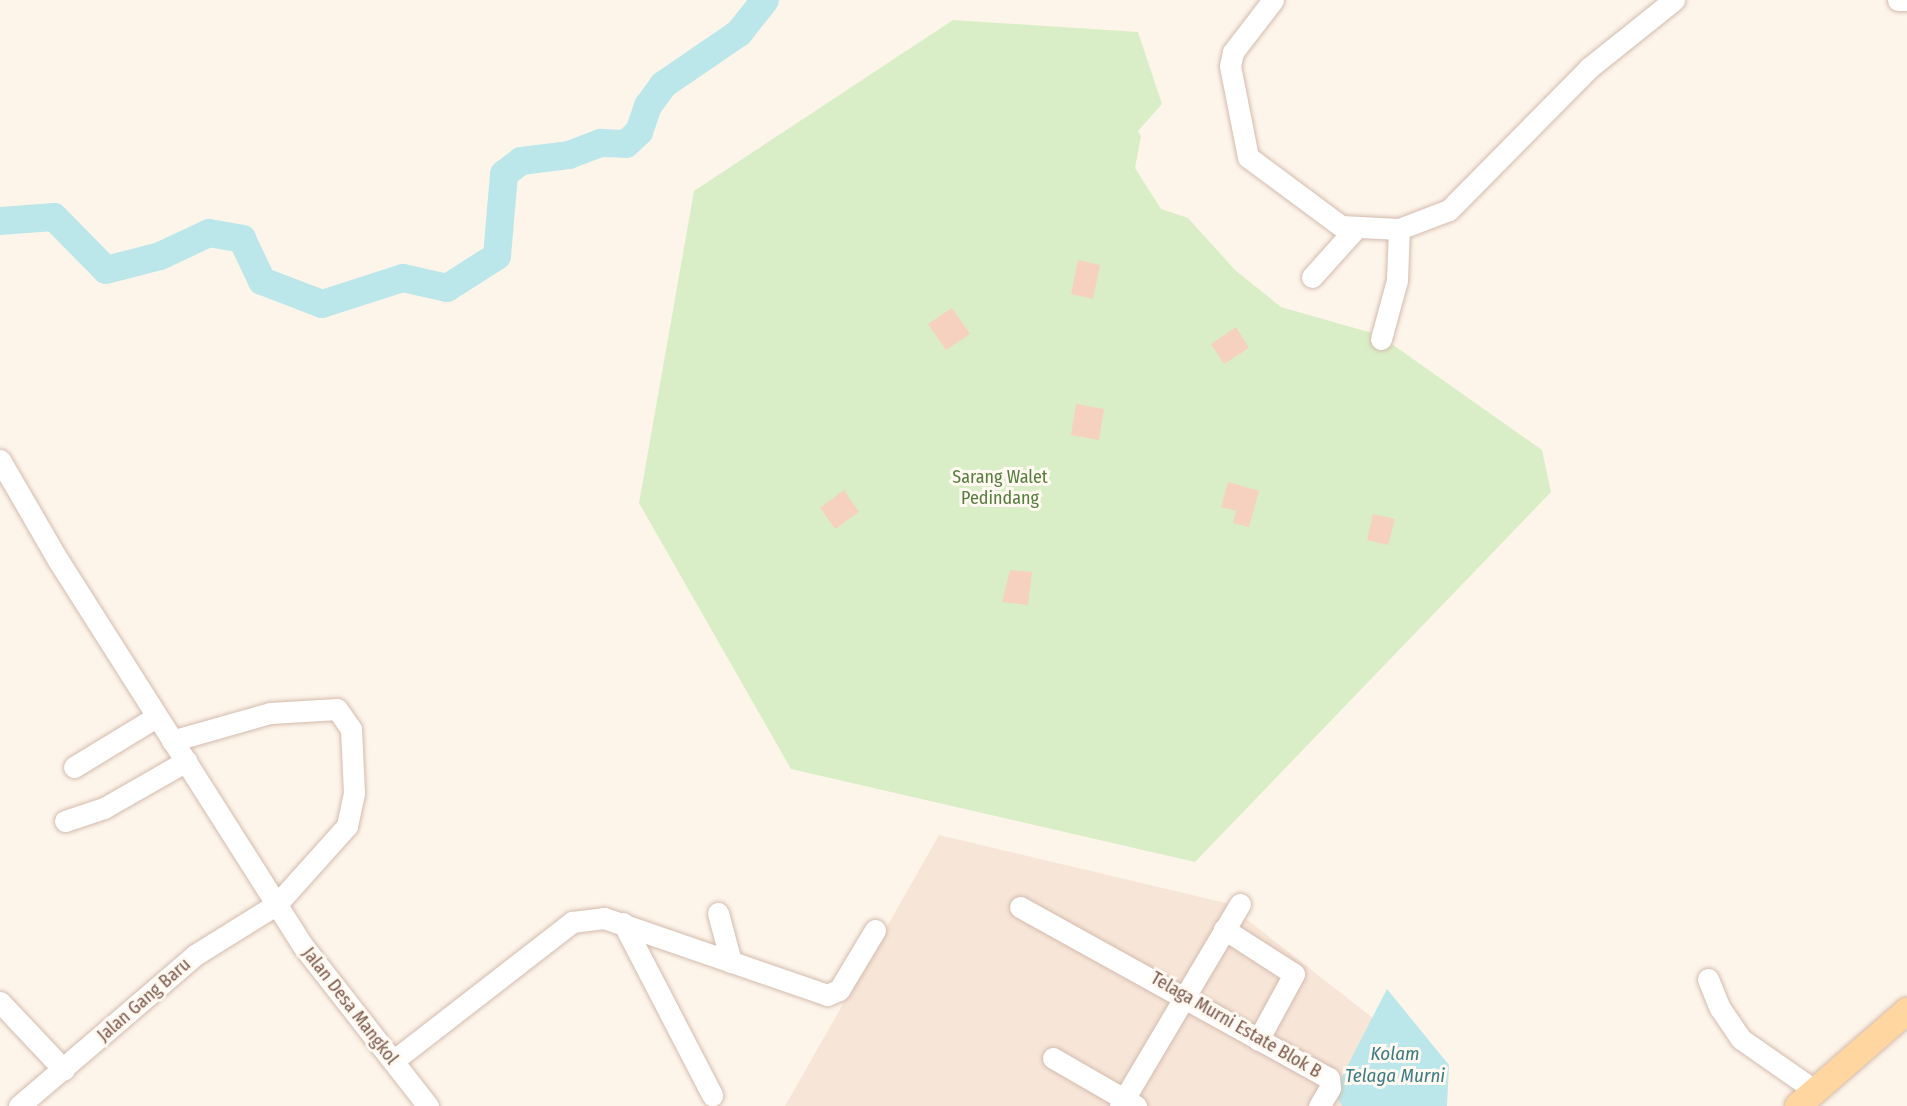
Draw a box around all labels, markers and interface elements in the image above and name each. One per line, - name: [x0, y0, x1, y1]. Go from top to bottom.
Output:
- park label: Sarang Walet Pedindang: [952, 467, 1048, 510]
- street label: Jalan Desa Mangkol: [298, 943, 402, 1069]
- street label: Jalan Gang Baru: [93, 954, 195, 1046]
- street label: Telaga Murni Estate Blok B: [1147, 967, 1325, 1083]
- water label: Kolam Telaga Murni: [1345, 1043, 1445, 1087]

